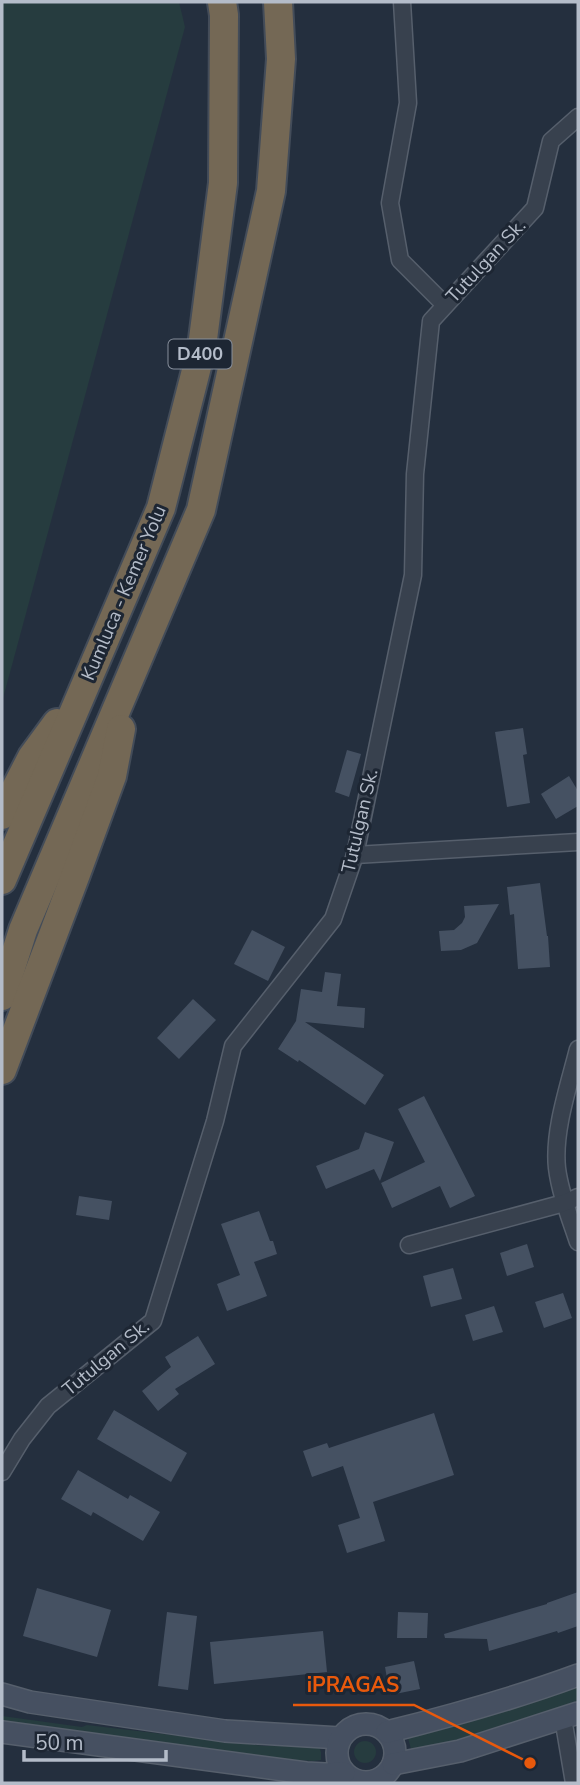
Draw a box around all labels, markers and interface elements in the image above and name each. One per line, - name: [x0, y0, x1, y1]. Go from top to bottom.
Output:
- street label: Tutulgan Sk.: [440, 213, 532, 309]
- road number: D400: [168, 340, 232, 368]
- street label: Kumluca - Kemer Yolu: [75, 501, 173, 685]
- street label: Tutulgan Sk.: [335, 766, 385, 876]
- street label: Tutulgan Sk.: [57, 1314, 155, 1402]
- callout: iPRAGAS: [293, 1663, 414, 1705]
- text: iPRAGAS: [307, 1671, 399, 1699]
- scale bar: [24, 1718, 166, 1762]
- text: 50 m: [35, 1729, 84, 1757]

